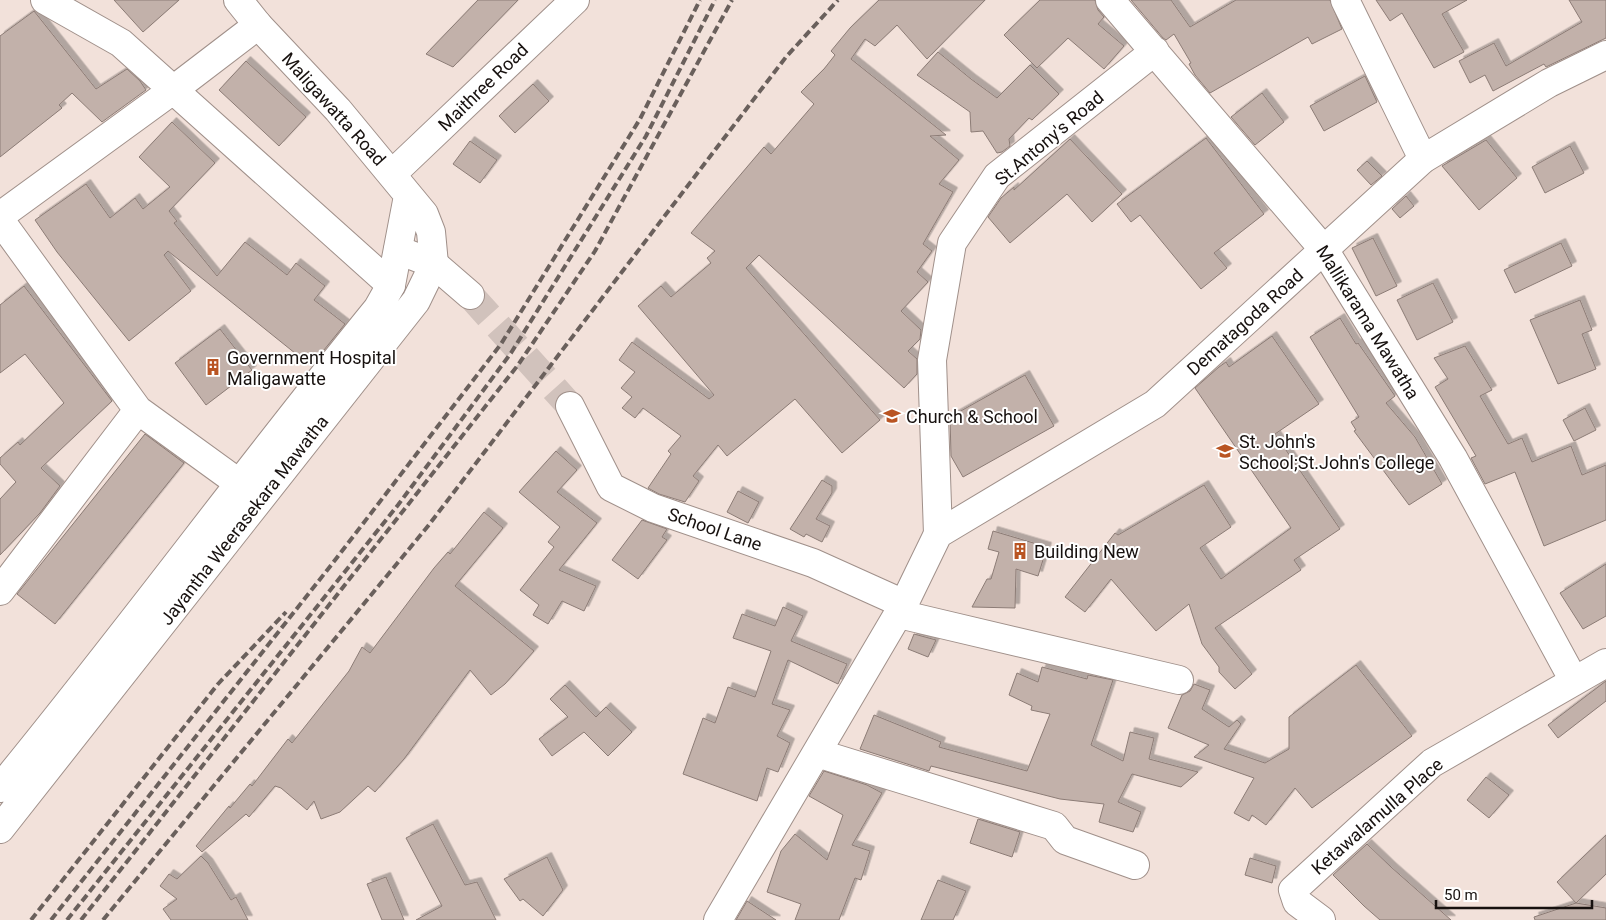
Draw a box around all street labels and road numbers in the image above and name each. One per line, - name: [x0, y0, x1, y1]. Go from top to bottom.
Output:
- street label: Maithree Road: [434, 39, 532, 135]
- street label: Maligawatta Road: [278, 48, 390, 170]
- street label: St.Antony's Road: [991, 87, 1107, 189]
- street label: Mallikarama Mawatha: [1312, 241, 1424, 403]
- street label: Dematagoda Road: [1183, 264, 1307, 380]
- street label: Jayantha Weerasekara Mawatha: [156, 411, 332, 629]
- street label: School Lane: [665, 503, 765, 555]
- street label: Ketawalamulla Place: [1307, 753, 1447, 879]

